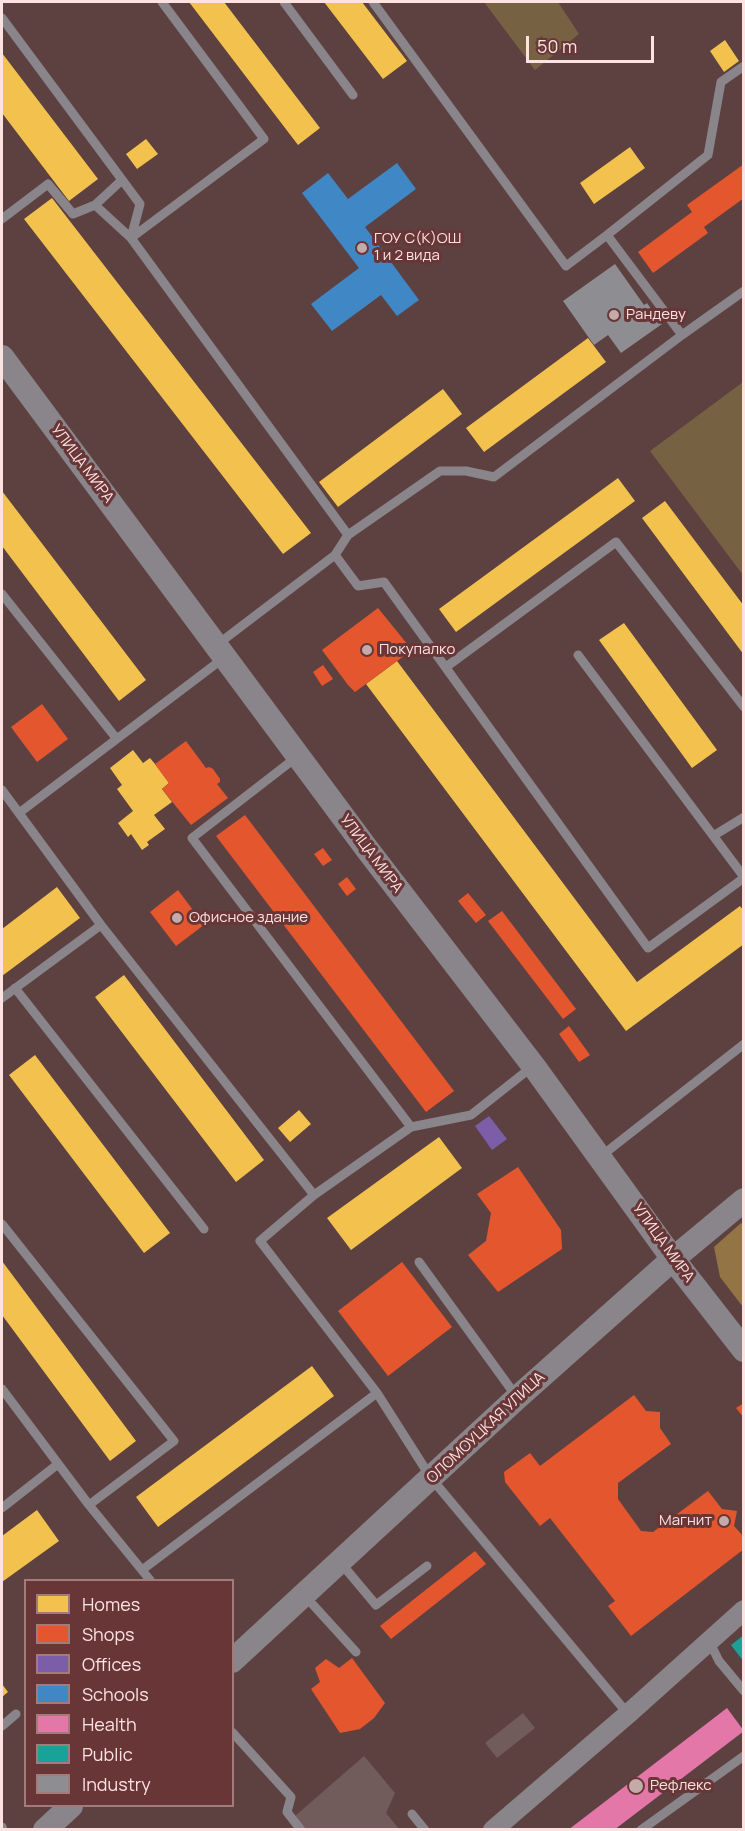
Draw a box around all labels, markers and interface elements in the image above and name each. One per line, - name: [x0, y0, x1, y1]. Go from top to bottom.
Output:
- scale bar: [529, 24, 656, 62]
- text: 50 m: [537, 34, 577, 58]
- place label: ГОУ С(К)ОШ 1 и 2 вида: [374, 230, 461, 265]
- marker: ГОУ С(К)ОШ 1 и 2 вида: [355, 241, 369, 255]
- place label: Рандеву: [626, 306, 686, 324]
- marker: Рандеву: [607, 308, 621, 322]
- street label: УЛИЦА МИРА: [47, 421, 117, 507]
- place label: Покупалко: [379, 641, 455, 659]
- marker: Покупалко: [360, 643, 374, 657]
- street label: УЛИЦА МИРА: [336, 811, 406, 897]
- place label: Офисное здание: [189, 909, 308, 927]
- marker: Офисное здание: [170, 911, 184, 925]
- street label: УЛИЦА МИРА: [628, 1200, 698, 1286]
- street label: ОЛОМОУЦКАЯ УЛИЦА: [423, 1369, 549, 1487]
- place label: Магнит: [659, 1512, 712, 1530]
- marker: Магнит: [717, 1514, 731, 1528]
- legend: [24, 1579, 234, 1807]
- text: Homes: [82, 1592, 140, 1616]
- text: Shops: [82, 1622, 134, 1646]
- text: Offices: [82, 1652, 141, 1676]
- text: Schools: [82, 1682, 149, 1706]
- text: Health: [82, 1712, 137, 1736]
- text: Public: [82, 1742, 133, 1766]
- text: Industry: [82, 1772, 151, 1796]
- marker: Рефлекс: [627, 1777, 645, 1795]
- place label: Рефлекс: [650, 1777, 712, 1795]

